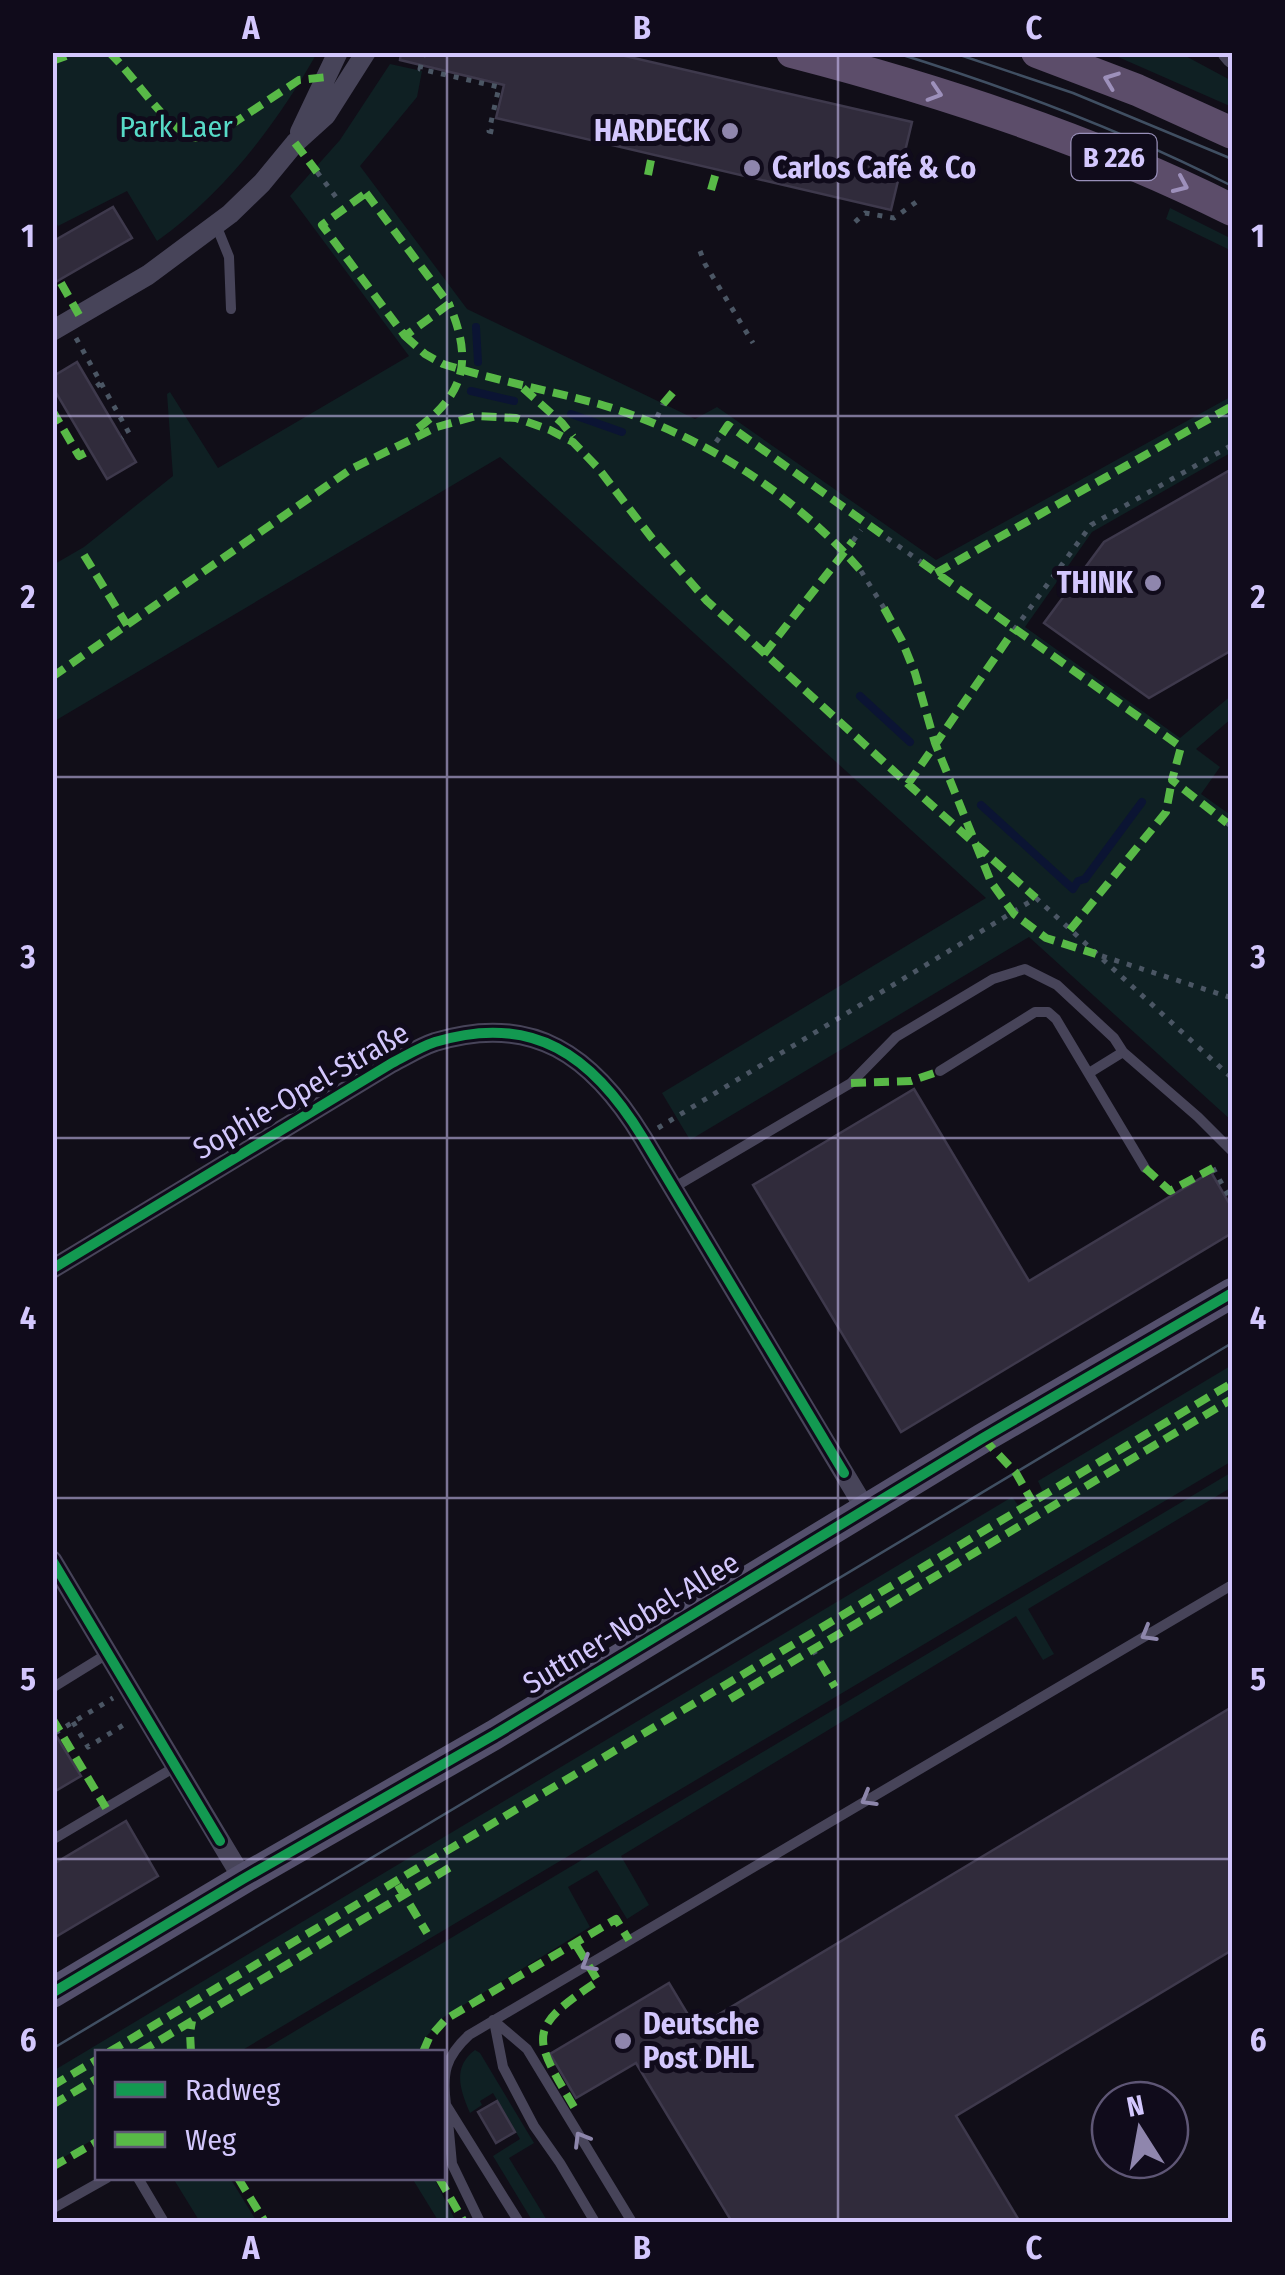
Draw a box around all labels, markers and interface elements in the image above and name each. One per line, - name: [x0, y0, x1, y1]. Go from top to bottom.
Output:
- text: A: [241, 9, 260, 47]
- text: B: [633, 9, 651, 47]
- text: C: [1026, 9, 1043, 47]
- one-way arrow: [1104, 72, 1121, 92]
- one-way arrow: [926, 81, 943, 102]
- park label: Park Laer: [119, 109, 233, 145]
- place label: HARDECK: [594, 113, 711, 149]
- marker: HARDECK: [719, 120, 741, 142]
- road number: B 226: [1072, 134, 1156, 180]
- place label: Carlos Café & Co: [772, 150, 976, 186]
- marker: Carlos Café & Co: [741, 157, 763, 179]
- one-way arrow: [1171, 173, 1189, 193]
- text: 1: [21, 217, 35, 255]
- text: 1: [1251, 217, 1265, 255]
- place label: THINK: [1057, 565, 1134, 601]
- marker: THINK: [1142, 572, 1164, 594]
- text: 2: [20, 578, 36, 616]
- text: 2: [1250, 578, 1266, 616]
- text: 3: [19, 938, 36, 976]
- text: 3: [1249, 938, 1266, 976]
- street label: Sophie-Opel-Straße: [187, 1015, 415, 1167]
- text: 4: [20, 1299, 36, 1337]
- text: 4: [1250, 1299, 1266, 1337]
- street label: Suttner-Nobel-Allee: [516, 1544, 746, 1702]
- one-way arrow: [1141, 1622, 1159, 1642]
- text: 5: [20, 1660, 36, 1698]
- text: 5: [1250, 1660, 1266, 1698]
- one-way arrow: [861, 1787, 879, 1806]
- one-way arrow: [581, 1952, 599, 1971]
- place label: Deutsche Post DHL: [643, 2006, 759, 2076]
- text: 6: [20, 2021, 36, 2059]
- text: 6: [1250, 2021, 1266, 2059]
- marker: Deutsche Post DHL: [612, 2030, 634, 2052]
- legend: [95, 2050, 445, 2180]
- text: Radweg: [185, 2072, 281, 2108]
- north arrow: [1090, 2080, 1190, 2180]
- text: N: [1124, 2088, 1147, 2124]
- text: Weg: [185, 2122, 237, 2158]
- one-way arrow: [574, 2132, 593, 2150]
- text: A: [241, 2229, 260, 2267]
- text: B: [633, 2229, 651, 2267]
- text: C: [1026, 2229, 1043, 2267]

